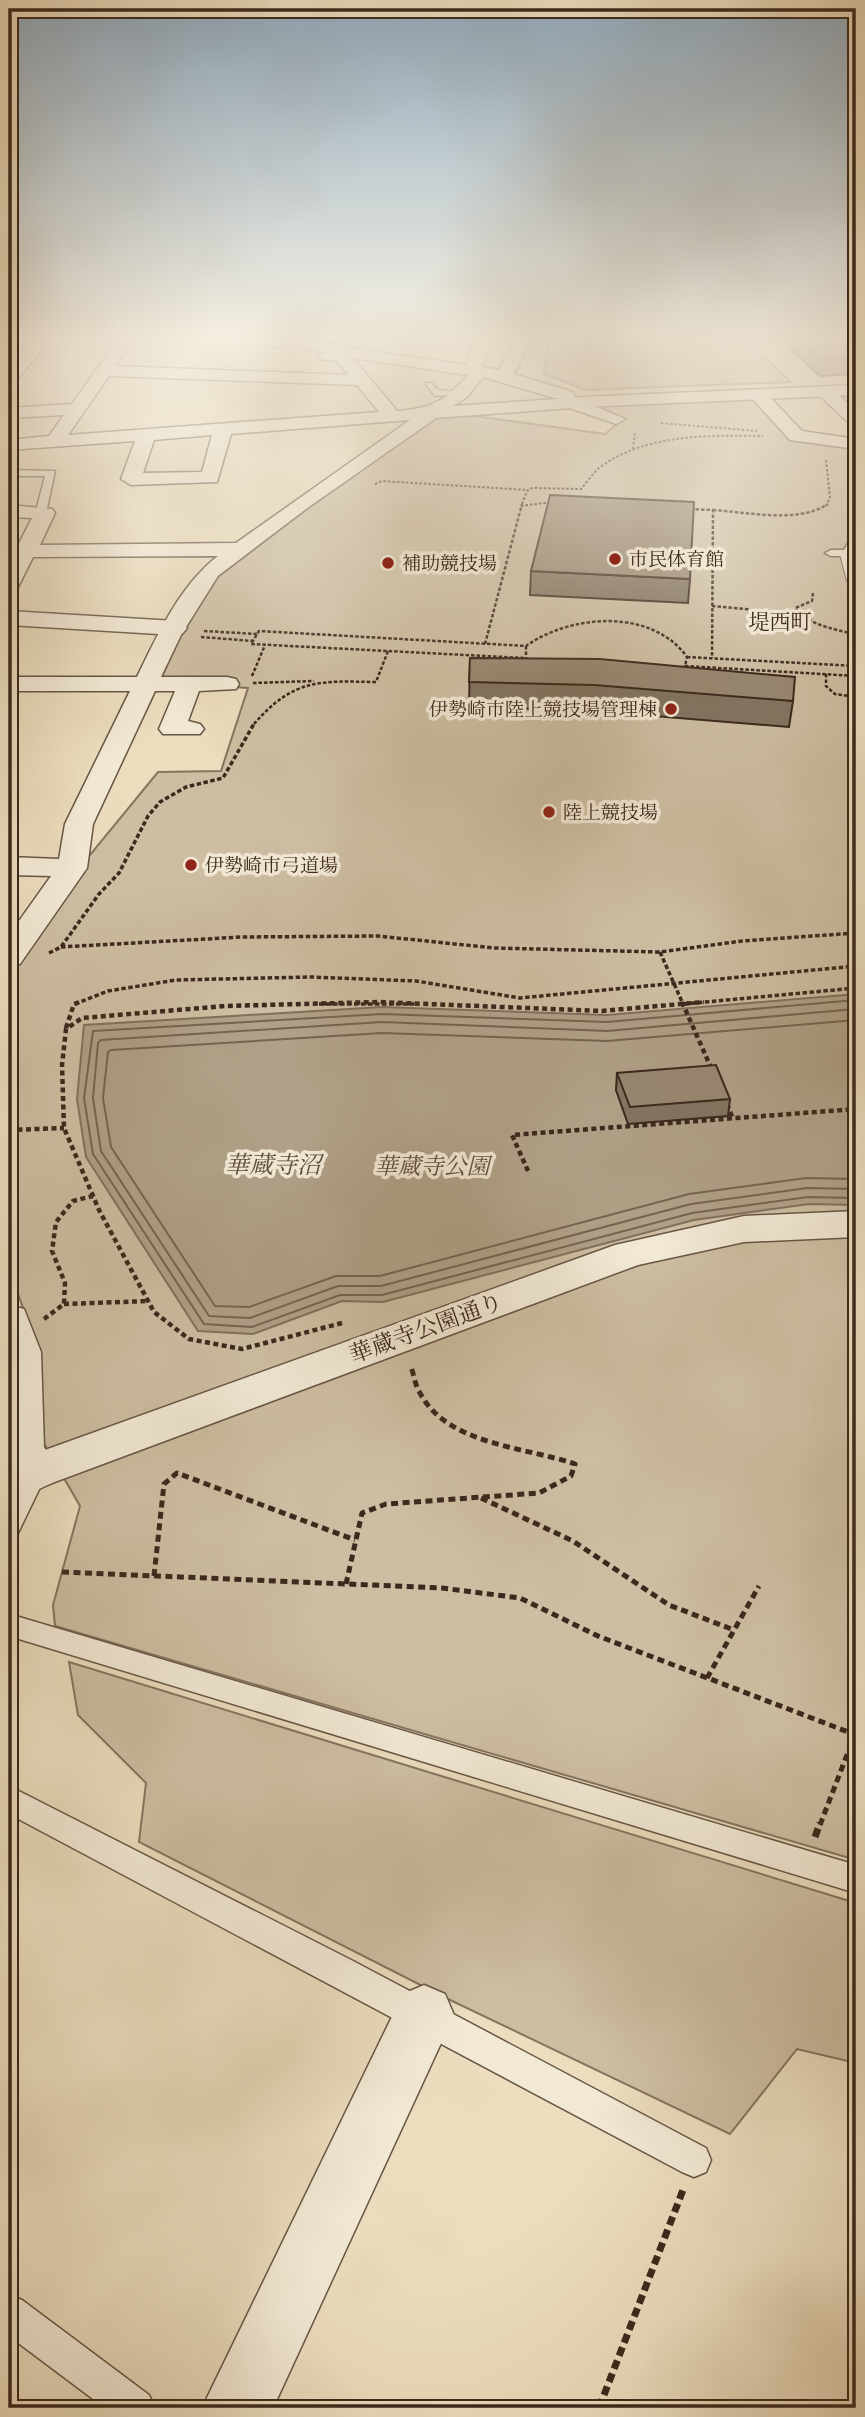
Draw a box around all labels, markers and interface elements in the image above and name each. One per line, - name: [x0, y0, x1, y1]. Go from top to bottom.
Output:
- place label: 市民体育館: [629, 545, 724, 573]
- place label: 補助競技場: [402, 549, 497, 577]
- marker: 市民体育館: [607, 551, 623, 567]
- marker: 補助競技場: [380, 555, 396, 571]
- district label: 堤西町: [749, 606, 812, 637]
- place label: 伊勢崎市陸上競技場管理棟: [429, 695, 657, 723]
- marker: 伊勢崎市陸上競技場管理棟: [663, 701, 679, 717]
- place label: 陸上競技場: [563, 798, 658, 826]
- marker: 陸上競技場: [541, 804, 557, 820]
- place label: 伊勢崎市弓道場: [205, 851, 338, 879]
- marker: 伊勢崎市弓道場: [183, 857, 199, 873]
- water label: 華蔵寺沼: [225, 1147, 325, 1182]
- park label: 華蔵寺公園: [375, 1149, 494, 1182]
- street label: 華蔵寺公園通り: [345, 1284, 507, 1371]

